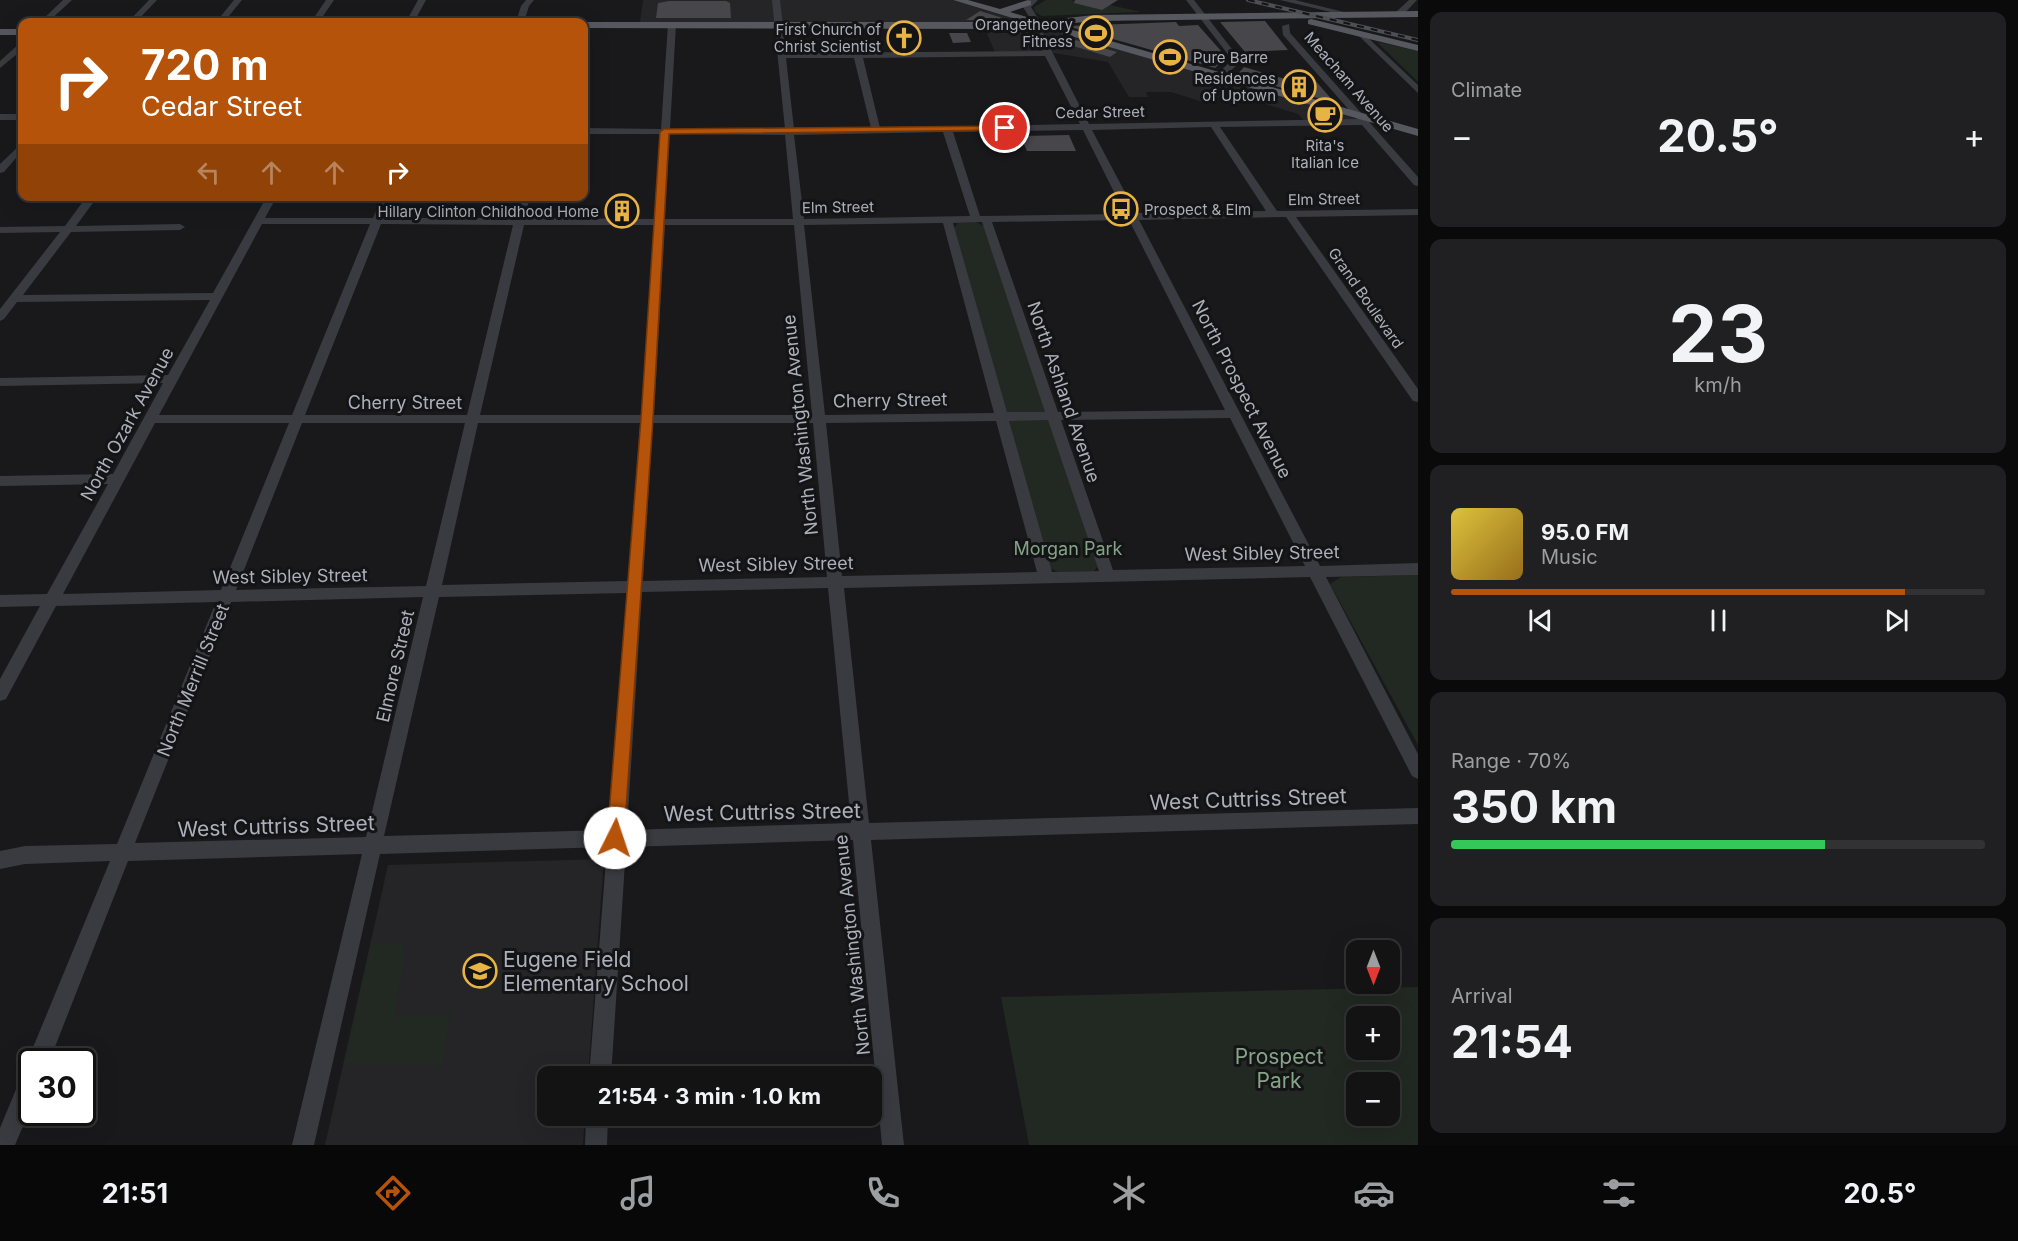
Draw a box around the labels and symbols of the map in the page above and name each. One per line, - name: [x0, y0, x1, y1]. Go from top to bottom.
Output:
- place label: Orangetheory Fitness: [975, 15, 1074, 51]
- sports icon: Orangetheory Fitness: [1078, 15, 1114, 51]
- place label: First Church of Christ Scientist: [774, 20, 881, 56]
- church icon: First Church of Christ Scientist: [886, 20, 922, 56]
- street label: Meacham Avenue: [1300, 28, 1398, 136]
- sports icon: Pure Barre: [1152, 39, 1188, 75]
- place label: Pure Barre: [1193, 48, 1268, 67]
- place label: Residences of Uptown: [1194, 69, 1276, 105]
- building icon: Residences of Uptown: [1281, 69, 1317, 105]
- cafe icon: Rita's Italian Ice: [1307, 97, 1343, 133]
- pin: [979, 102, 1030, 153]
- street label: Cedar Street: [1055, 102, 1145, 122]
- place label: Rita's Italian Ice: [1291, 136, 1359, 172]
- street label: Elm Street: [1288, 189, 1360, 209]
- bus stop icon: Prospect & Elm: [1103, 191, 1139, 227]
- building icon: Hillary Clinton Childhood Home: [604, 193, 640, 229]
- street label: Elm Street: [802, 197, 874, 217]
- place label: Prospect & Elm: [1144, 200, 1251, 219]
- place label: Hillary Clinton Childhood Home: [378, 202, 599, 221]
- street label: Grand Boulevard: [1324, 244, 1408, 352]
- street label: North Prospect Avenue: [1188, 296, 1296, 482]
- street label: North Ashland Avenue: [1023, 299, 1105, 485]
- street label: North Washington Avenue: [778, 314, 822, 536]
- street label: North Ozark Avenue: [76, 344, 178, 504]
- street label: Cherry Street: [833, 389, 947, 411]
- street label: Cherry Street: [348, 392, 462, 413]
- park label: Morgan Park: [1014, 538, 1123, 559]
- street label: West Sibley Street: [1184, 541, 1340, 565]
- street label: West Sibley Street: [698, 552, 854, 576]
- street label: West Sibley Street: [212, 564, 368, 588]
- street label: North Merrill Street: [153, 600, 233, 759]
- street label: Elmore Street: [372, 608, 418, 724]
- street label: West Cuttriss Street: [1149, 783, 1347, 815]
- street label: West Cuttriss Street: [663, 798, 861, 826]
- position arrow: [583, 806, 647, 870]
- street label: West Cuttriss Street: [177, 810, 375, 842]
- street label: North Washington Avenue: [830, 834, 874, 1056]
- north arrow: [1346, 940, 1400, 994]
- place label: Eugene Field Elementary School: [503, 947, 689, 996]
- school or university icon: Eugene Field Elementary School: [462, 953, 498, 989]
- park label: Prospect Park: [1235, 1044, 1323, 1093]
- speed limit sign: 30: [18, 1048, 96, 1126]

